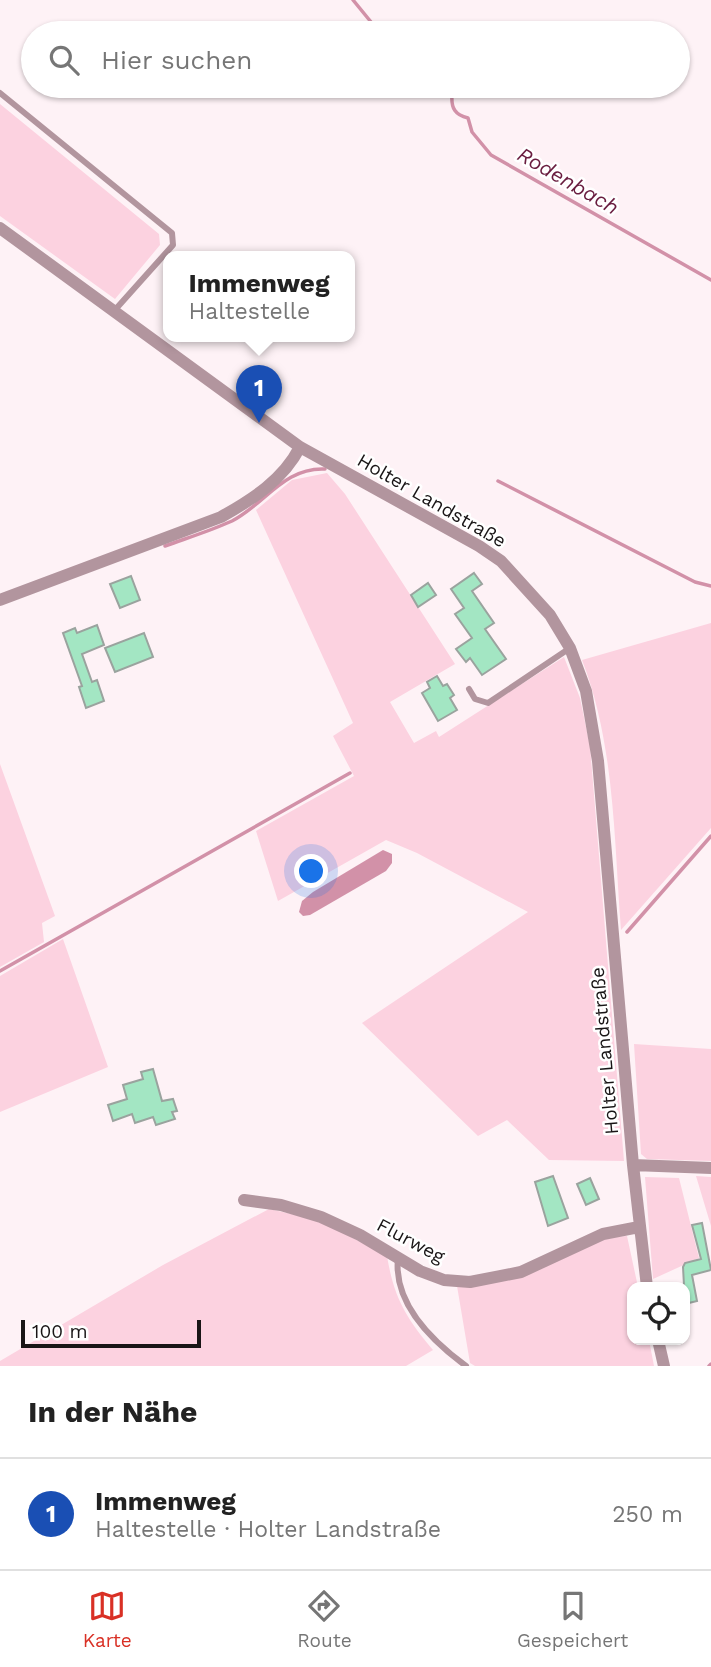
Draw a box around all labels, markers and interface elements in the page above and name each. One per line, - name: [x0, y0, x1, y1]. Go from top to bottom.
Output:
- search box: [21, 21, 690, 98]
- icon: search: [45, 41, 83, 79]
- text: Hier suchen: [101, 45, 252, 75]
- water label: Rodenbach: [513, 142, 623, 220]
- popup: [163, 251, 355, 342]
- text: Immenweg: [189, 268, 329, 298]
- text: Haltestelle: [189, 298, 310, 325]
- pin: 1: [236, 365, 282, 423]
- street label: Holter Landstraße: [353, 448, 510, 552]
- your location: [294, 854, 328, 888]
- street label: Holter Landstraße: [586, 966, 623, 1136]
- street label: Flurweg: [373, 1213, 449, 1268]
- map controls: [627, 1282, 690, 1345]
- button: locate: [627, 1282, 690, 1345]
- scale bar: [21, 1317, 201, 1349]
- text: 100 m: [32, 1320, 88, 1343]
- text: In der Nähe: [28, 1394, 197, 1429]
- text: Immenweg: [95, 1486, 236, 1516]
- text: 1: [46, 1501, 56, 1528]
- text: 250 m: [612, 1501, 683, 1528]
- text: Haltestelle · Holter Landstraße: [95, 1516, 441, 1543]
- tab: Karte: [83, 1587, 132, 1652]
- tab: Route: [297, 1587, 352, 1652]
- tab: Gespeichert: [517, 1587, 628, 1652]

